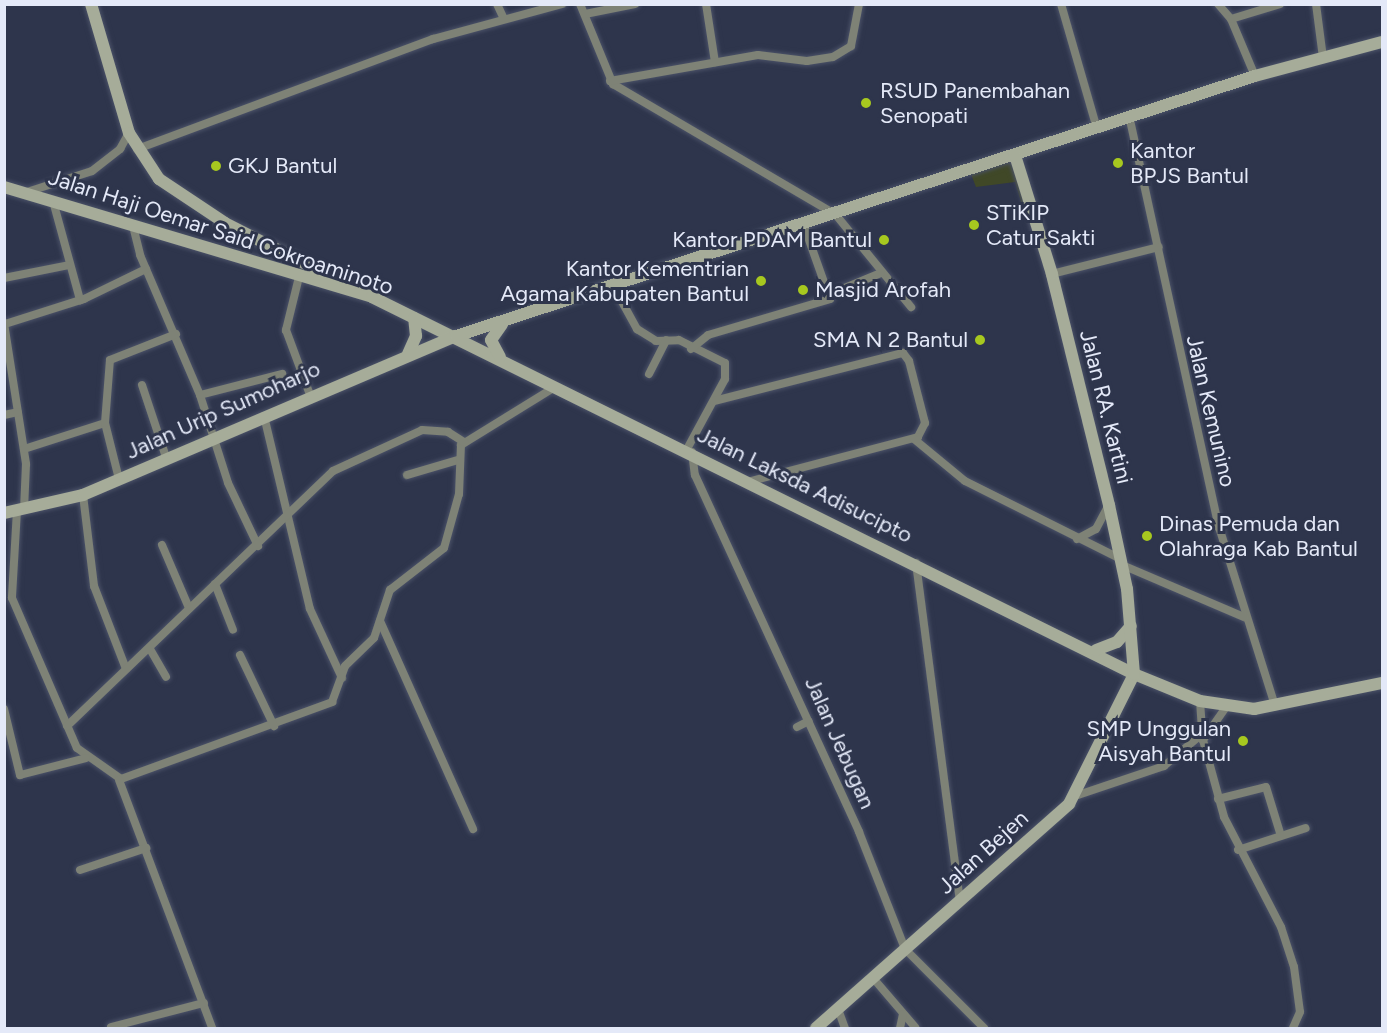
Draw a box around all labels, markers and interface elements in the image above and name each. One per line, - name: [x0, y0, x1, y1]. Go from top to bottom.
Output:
- place label: RSUD Panembahan Senopati: [880, 77, 1070, 128]
- marker: RSUD Panembahan Senopati: [857, 94, 875, 112]
- place label: Kantor BPJS Bantul: [1130, 137, 1249, 188]
- place label: GKJ Bantul: [228, 153, 337, 179]
- marker: Kantor BPJS Bantul: [1111, 156, 1125, 170]
- marker: GKJ Bantul: [209, 159, 223, 173]
- street label: Jalan Haji Oemar Said Cokroaminoto: [45, 164, 397, 300]
- place label: STiKIP Catur Sakti: [986, 199, 1095, 250]
- marker: STiKIP Catur Sakti: [967, 218, 981, 232]
- place label: Kantor PDAM Bantul: [672, 227, 872, 253]
- marker: Kantor PDAM Bantul: [877, 233, 891, 247]
- place label: Kantor Kementrian Agama Kabupaten Bantul: [501, 255, 749, 306]
- marker: Kantor Kementrian Agama Kabupaten Bantul: [754, 274, 768, 288]
- place label: Masjid Arofah: [815, 277, 951, 303]
- marker: Masjid Arofah: [796, 283, 810, 297]
- place label: SMA N 2 Bantul: [813, 327, 968, 353]
- street label: Jalan RA. Kartini: [1074, 327, 1138, 487]
- marker: SMA N 2 Bantul: [973, 333, 987, 347]
- street label: Jalan Kemunino: [1181, 333, 1241, 489]
- street label: Jalan Urip Sumoharjo: [122, 355, 324, 465]
- street label: Jalan Laksda Adisucipto: [693, 421, 917, 549]
- place label: Dinas Pemuda dan Olahraga Kab Bantul: [1159, 510, 1358, 562]
- marker: Dinas Pemuda dan Olahraga Kab Bantul: [1140, 529, 1154, 543]
- street label: Jalan Jebugan: [799, 673, 881, 813]
- place label: SMP Unggulan Aisyah Bantul: [1086, 715, 1231, 766]
- marker: SMP Unggulan Aisyah Bantul: [1236, 734, 1250, 748]
- street label: Jalan Bejen: [933, 805, 1033, 899]

